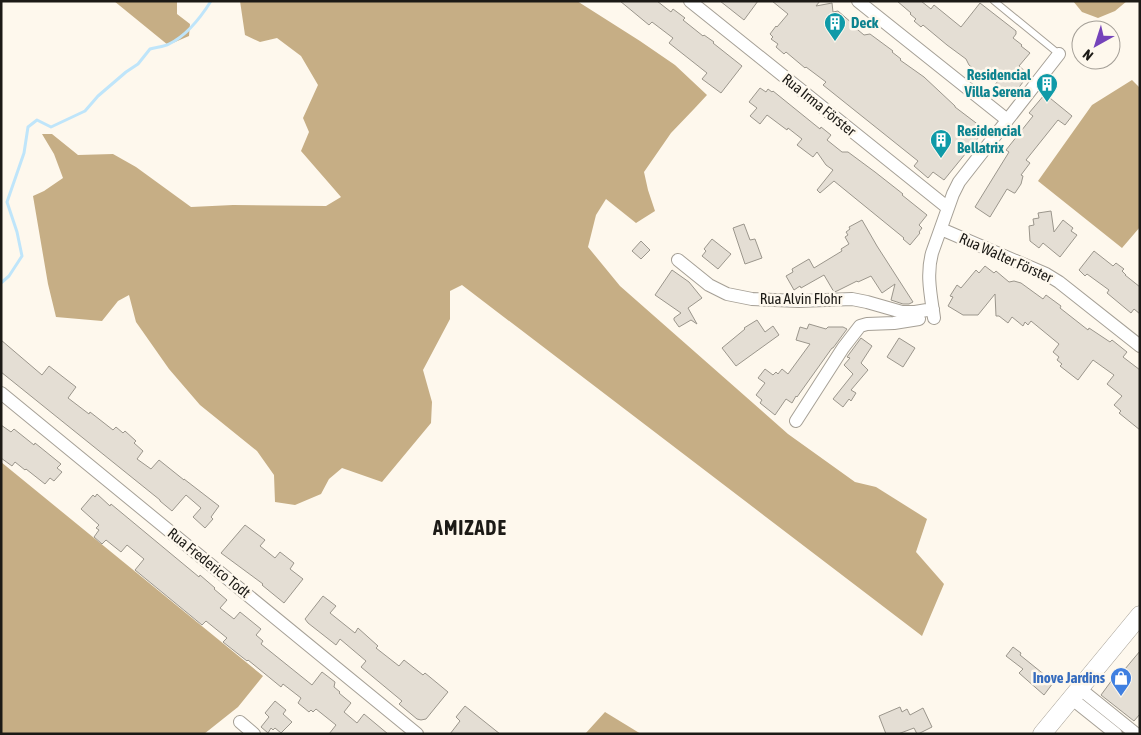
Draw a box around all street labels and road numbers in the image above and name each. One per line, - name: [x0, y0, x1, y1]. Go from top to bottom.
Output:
- street label: Rua Irma Förster: [779, 70, 860, 140]
- street label: Rua Walter Förster: [957, 229, 1056, 286]
- street label: Rua Alvin Flohr: [760, 290, 843, 307]
- street label: Rua Frederico Todt: [165, 524, 254, 601]

